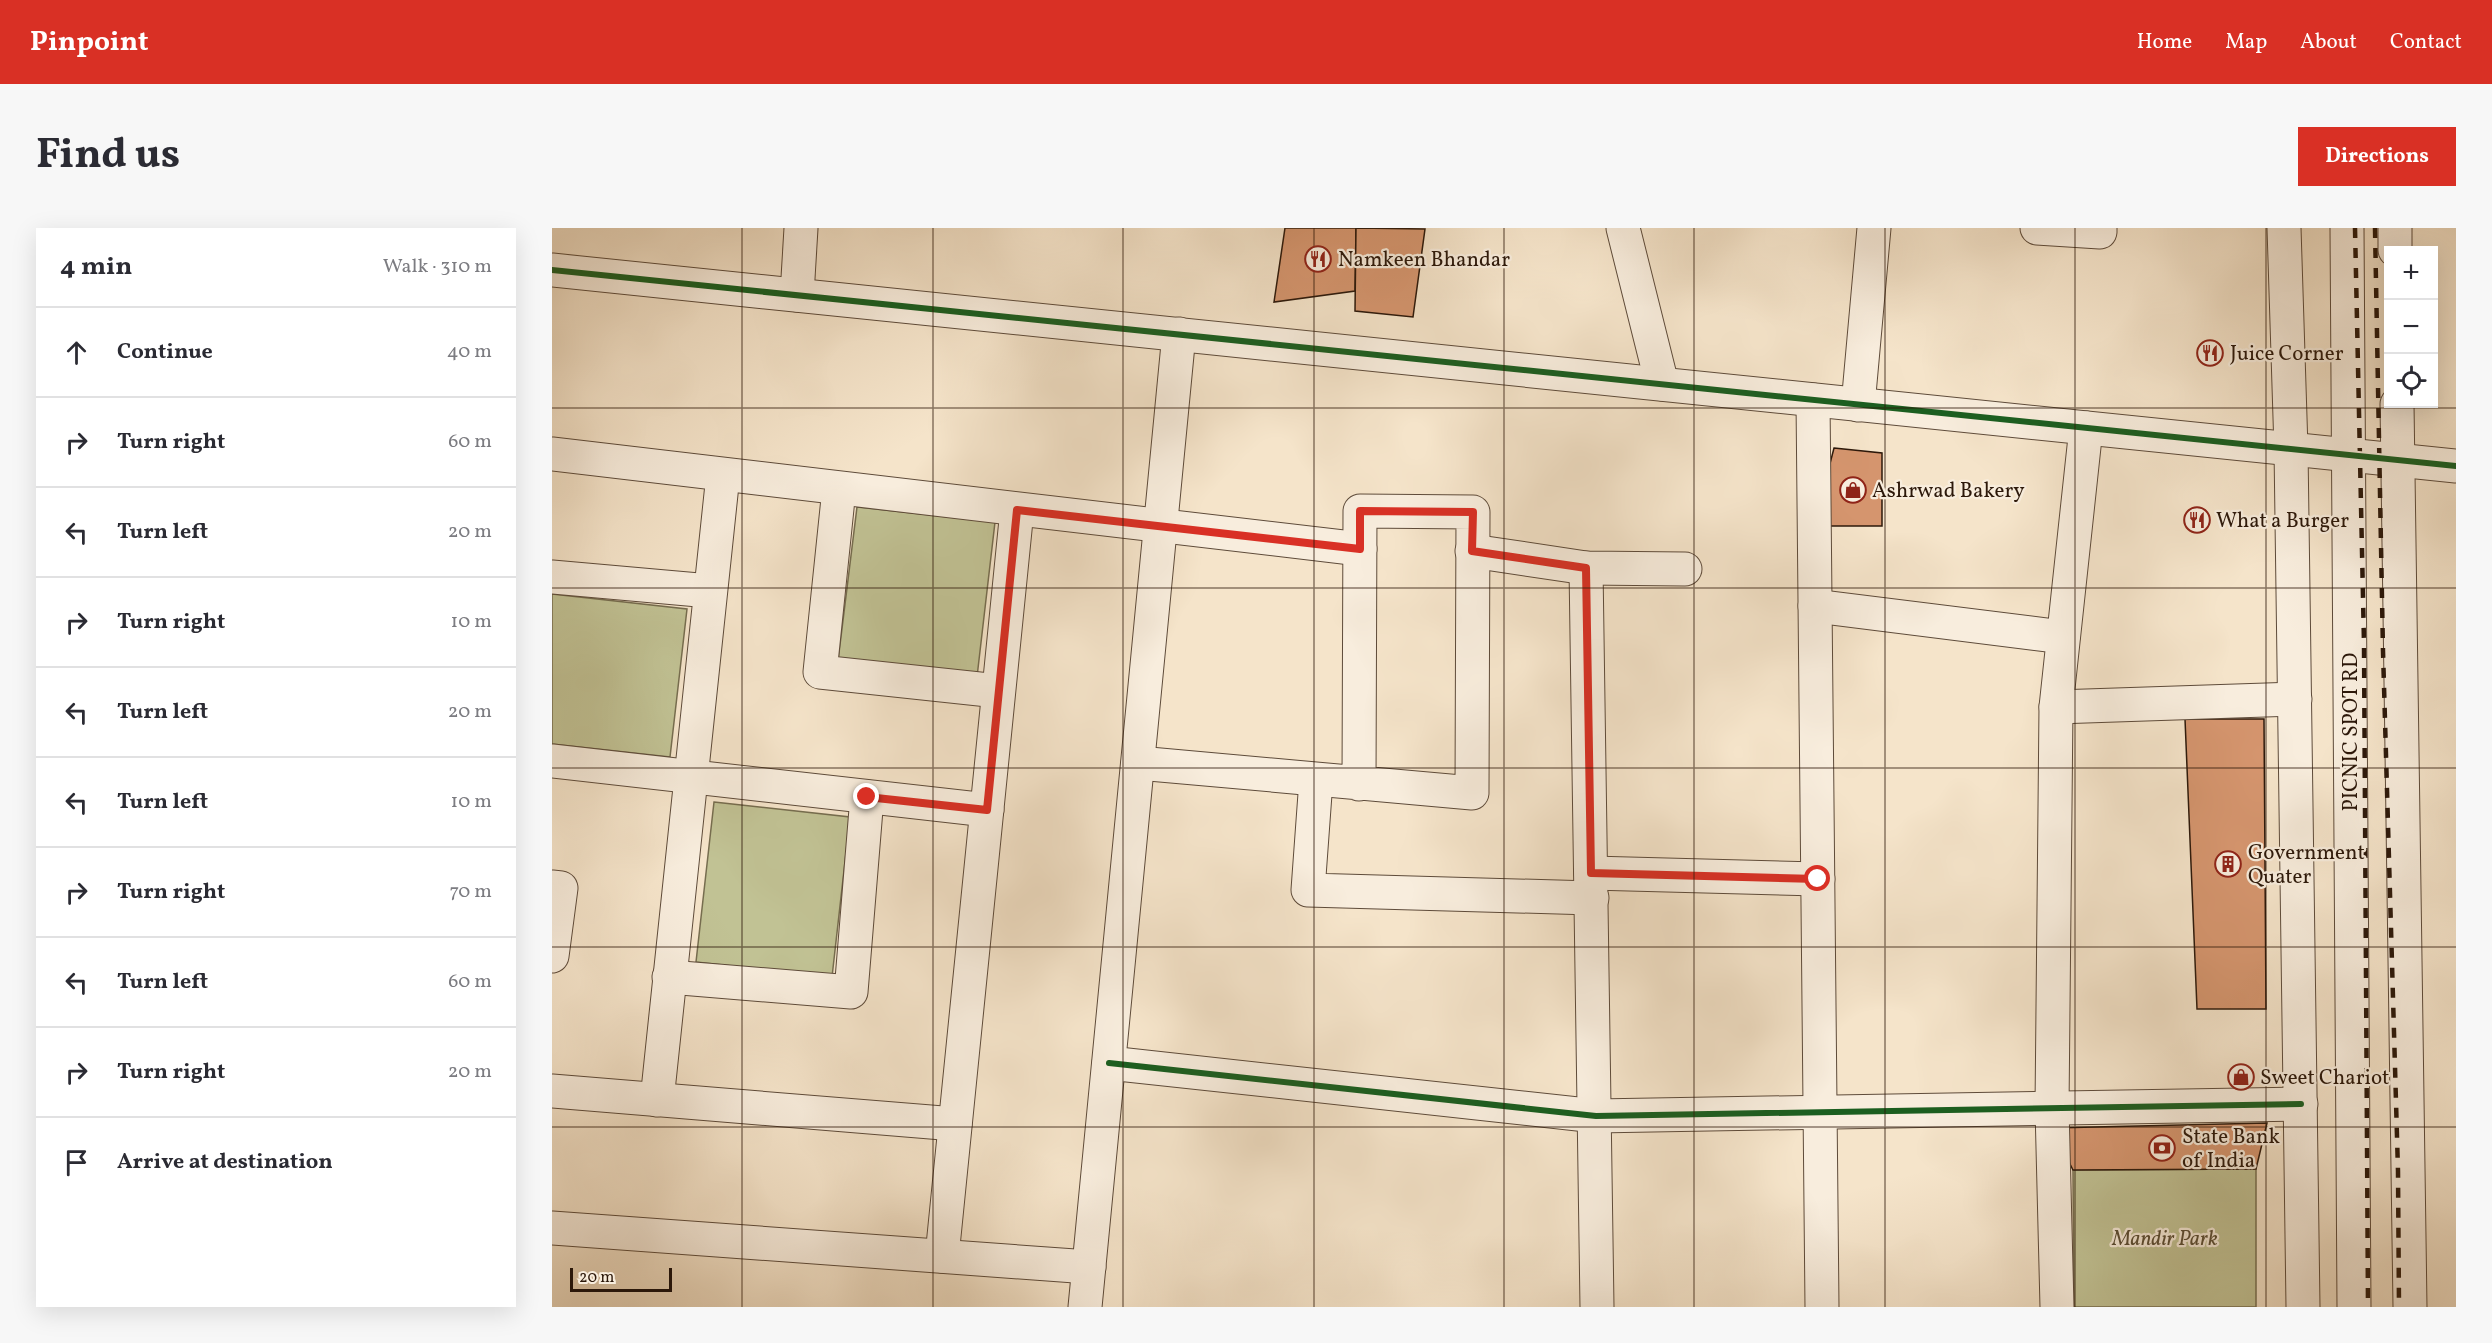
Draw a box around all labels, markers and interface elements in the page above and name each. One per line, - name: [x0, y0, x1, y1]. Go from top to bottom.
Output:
- text: Pinpoint: [30, 23, 148, 62]
- text: Home: [2137, 28, 2192, 57]
- text: Map: [2225, 28, 2267, 57]
- text: About: [2300, 28, 2357, 57]
- text: Contact: [2390, 28, 2462, 57]
- text: Find us: [36, 127, 180, 186]
- button: Directions: [2298, 127, 2456, 186]
- restaurant icon: Namkeen Bhandar: [1303, 244, 1333, 274]
- place label: Namkeen Bhandar: [1338, 246, 1510, 275]
- map controls: [2384, 246, 2438, 408]
- button: +: [2384, 246, 2438, 300]
- text: 4 min: [60, 249, 132, 285]
- text: Walk · 310 m: [383, 253, 492, 281]
- button: −: [2384, 300, 2438, 354]
- icon: ahead: [60, 336, 93, 369]
- text: Continue: [117, 337, 213, 368]
- text: 40 m: [447, 338, 492, 366]
- restaurant icon: Juice Corner: [2195, 338, 2225, 368]
- place label: Juice Corner: [2230, 340, 2344, 369]
- button: locate: [2384, 354, 2438, 408]
- icon: right: [60, 426, 93, 459]
- text: Turn right: [117, 427, 225, 458]
- text: 60 m: [448, 428, 492, 456]
- shop icon: Ashrwad Bakery: [1838, 475, 1868, 505]
- place label: Ashrwad Bakery: [1872, 477, 2025, 506]
- restaurant icon: What a Burger: [2182, 505, 2212, 535]
- place label: What a Burger: [2216, 507, 2349, 536]
- icon: left: [60, 516, 93, 549]
- text: Turn left: [117, 517, 208, 548]
- text: 20 m: [448, 518, 492, 546]
- icon: right: [60, 606, 93, 639]
- text: Turn right: [117, 607, 225, 638]
- text: 10 m: [451, 608, 492, 636]
- street label: PICNIC SPOT RD: [2337, 653, 2366, 811]
- icon: left: [60, 696, 93, 729]
- text: Turn left: [117, 697, 208, 728]
- text: 20 m: [448, 698, 492, 726]
- route end: [853, 783, 879, 809]
- icon: left: [60, 786, 93, 819]
- text: Turn left: [117, 787, 208, 818]
- text: 10 m: [451, 788, 492, 816]
- place label: Government Quater: [2248, 839, 2365, 892]
- building icon: Government Quater: [2213, 849, 2243, 879]
- route start: [1804, 865, 1830, 891]
- icon: right: [60, 876, 93, 909]
- text: Turn right: [117, 877, 225, 908]
- text: 70 m: [449, 878, 492, 906]
- icon: left: [60, 966, 93, 999]
- text: Turn left: [117, 967, 208, 998]
- text: 60 m: [448, 968, 492, 996]
- icon: right: [60, 1056, 93, 1089]
- text: Turn right: [117, 1057, 225, 1088]
- text: 20 m: [448, 1058, 492, 1086]
- shop icon: Sweet Chariot: [2226, 1062, 2256, 1092]
- place label: Sweet Chariot: [2260, 1064, 2389, 1093]
- place label: State Bank of India: [2182, 1123, 2280, 1176]
- bank icon: State Bank of India: [2147, 1133, 2177, 1163]
- icon: arrive: [60, 1146, 93, 1179]
- text: Arrive at destination: [117, 1147, 333, 1178]
- park label: Mandir Park: [2111, 1225, 2218, 1254]
- scale bar: [570, 1265, 672, 1292]
- text: 20 m: [579, 1267, 614, 1289]

